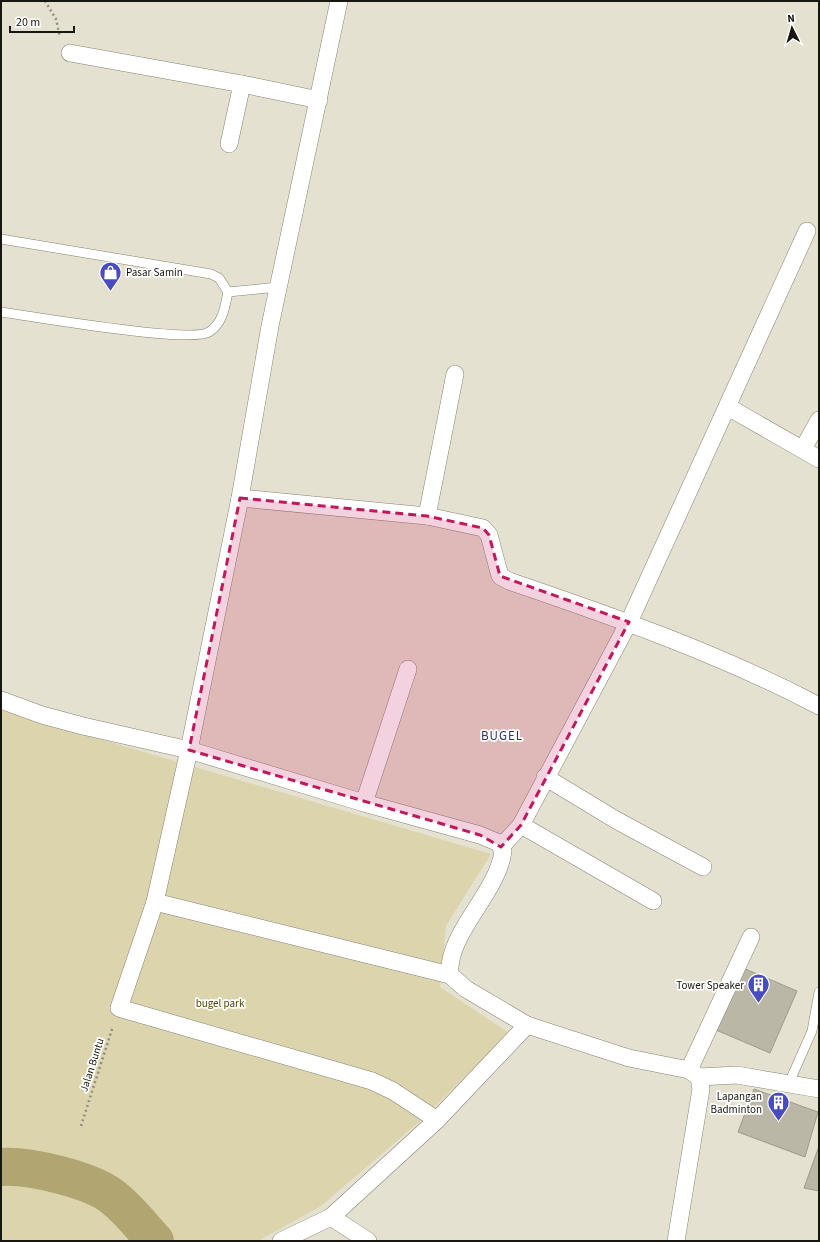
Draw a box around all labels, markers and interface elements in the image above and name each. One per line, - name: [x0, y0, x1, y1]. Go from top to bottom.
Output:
- scale bar: [10, 8, 74, 34]
- north arrow: [772, 8, 812, 48]
- text: N: [787, 11, 795, 26]
- text: 20 m: [16, 14, 40, 31]
- shop icon: Pasar Samin: [97, 259, 123, 292]
- place label: Pasar Samin: [126, 265, 183, 280]
- district label: BUGEL: [481, 727, 523, 745]
- building icon: Tower Speaker: [746, 972, 772, 1005]
- place label: Tower Speaker: [676, 978, 744, 993]
- park label: bugel park: [196, 996, 245, 1011]
- street label: Jalan Buntu: [76, 1036, 108, 1094]
- place label: Lapangan Badminton: [710, 1089, 762, 1117]
- building icon: Lapangan Badminton: [765, 1089, 791, 1122]

